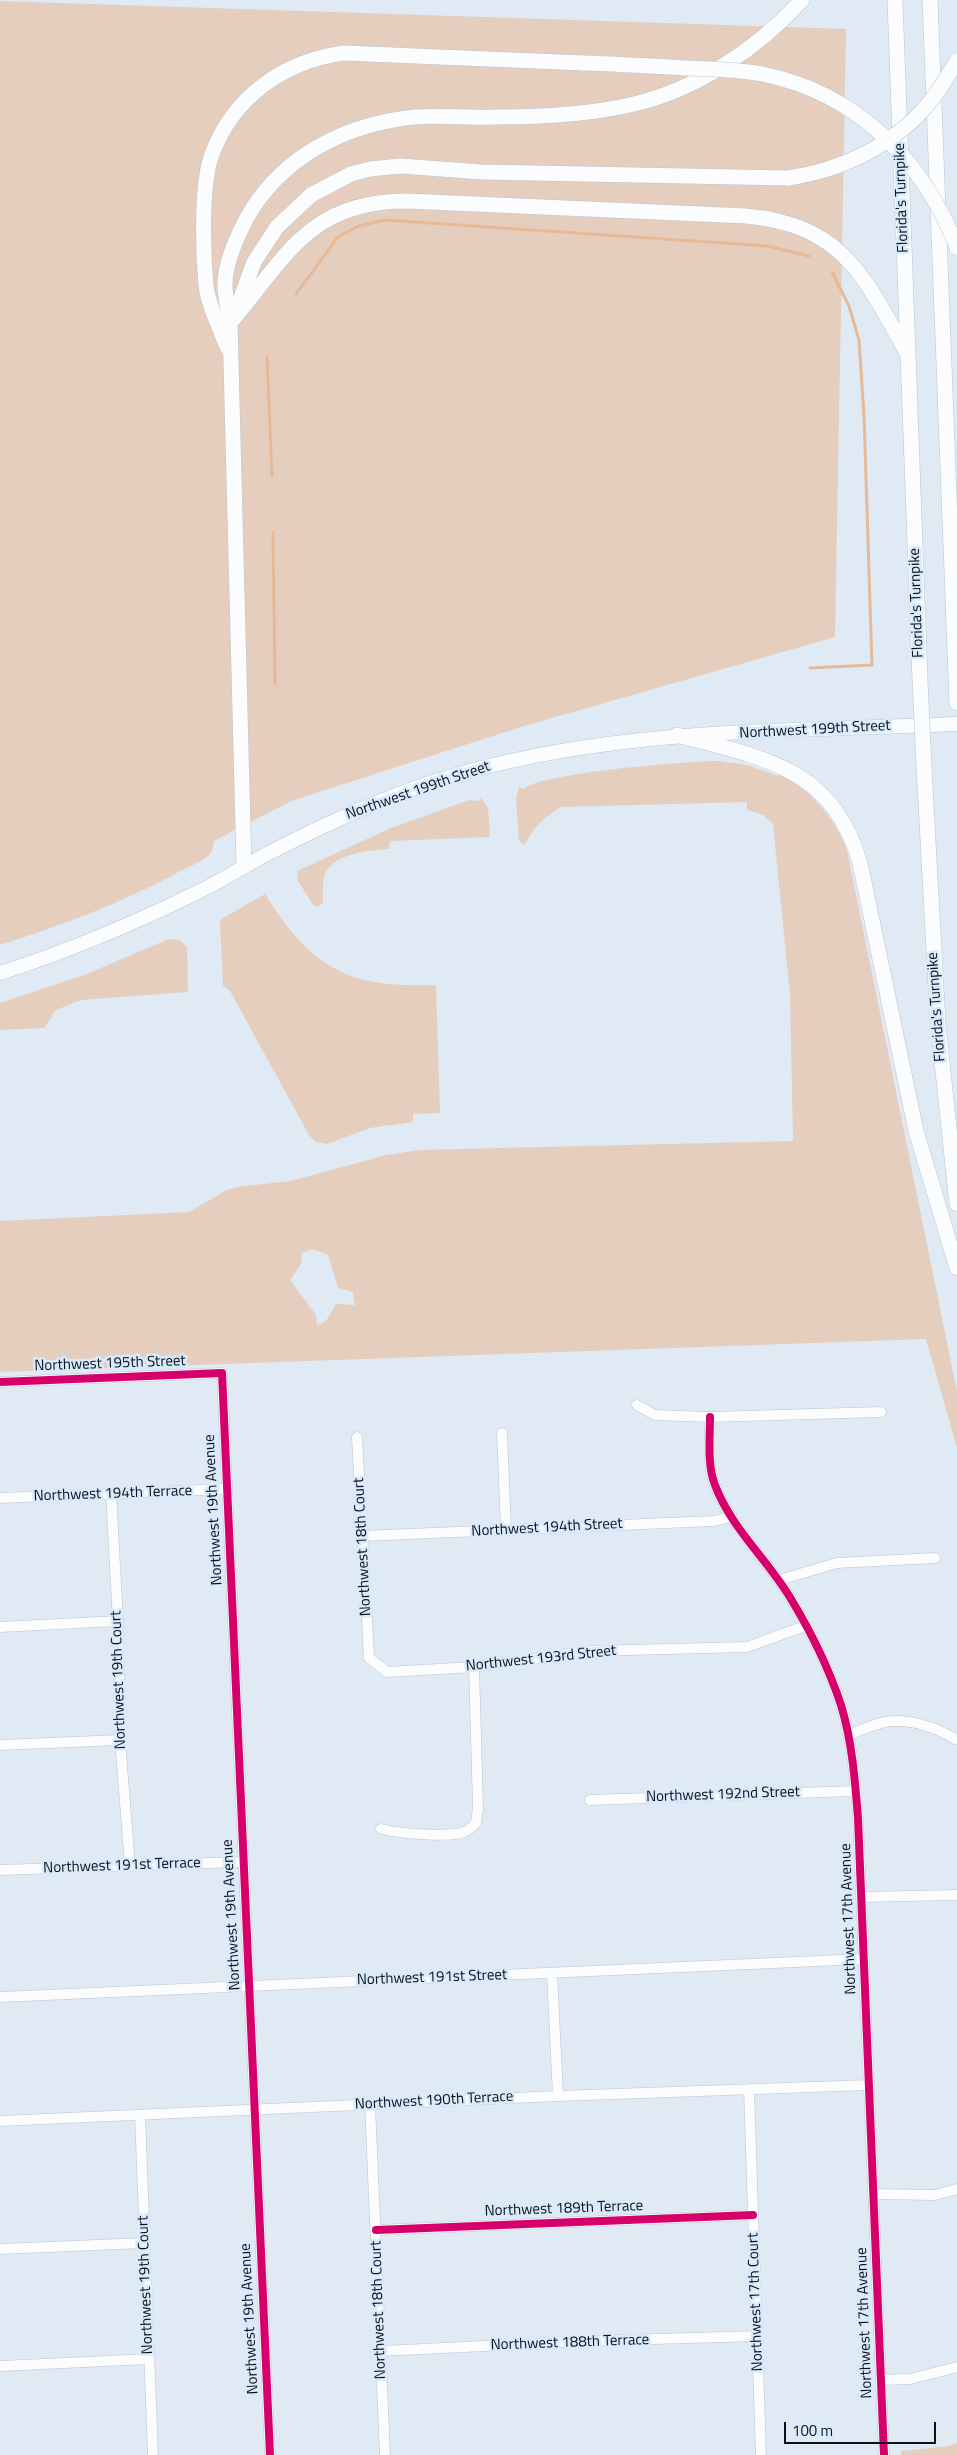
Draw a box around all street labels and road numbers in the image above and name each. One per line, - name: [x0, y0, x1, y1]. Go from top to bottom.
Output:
- street label: Florida's Turnpike: [891, 143, 913, 253]
- street label: Florida's Turnpike: [906, 548, 928, 658]
- street label: Northwest 199th Street: [739, 717, 891, 743]
- street label: Northwest 199th Street: [344, 758, 492, 824]
- street label: Florida's Turnpike: [924, 952, 950, 1062]
- street label: Northwest 195th Street: [34, 1352, 186, 1376]
- street label: Northwest 19th Avenue: [201, 1434, 227, 1586]
- street label: Northwest 18th Court: [350, 1477, 376, 1617]
- street label: Northwest 194th Terrace: [33, 1482, 193, 1506]
- street label: Northwest 194th Street: [471, 1515, 623, 1541]
- street label: Northwest 19th Court: [108, 1610, 130, 1750]
- street label: Northwest 193rd Street: [465, 1642, 617, 1676]
- street label: Northwest 192nd Street: [646, 1783, 800, 1807]
- street label: Northwest 19th Avenue: [219, 1839, 245, 1991]
- street label: Northwest 17th Avenue: [837, 1843, 861, 1995]
- street label: Northwest 191st Terrace: [43, 1854, 201, 1878]
- street label: Northwest 191st Street: [357, 1966, 507, 1990]
- street label: Northwest 190th Terrace: [354, 2088, 514, 2114]
- street label: Northwest 189th Terrace: [484, 2197, 644, 2221]
- street label: Northwest 19th Court: [135, 2215, 157, 2355]
- street label: Northwest 17th Court: [745, 2232, 767, 2372]
- street label: Northwest 18th Court: [368, 2240, 390, 2380]
- street label: Northwest 19th Avenue: [237, 2243, 263, 2395]
- street label: Northwest 17th Avenue: [853, 2247, 877, 2399]
- street label: Northwest 188th Terrace: [490, 2331, 650, 2355]

